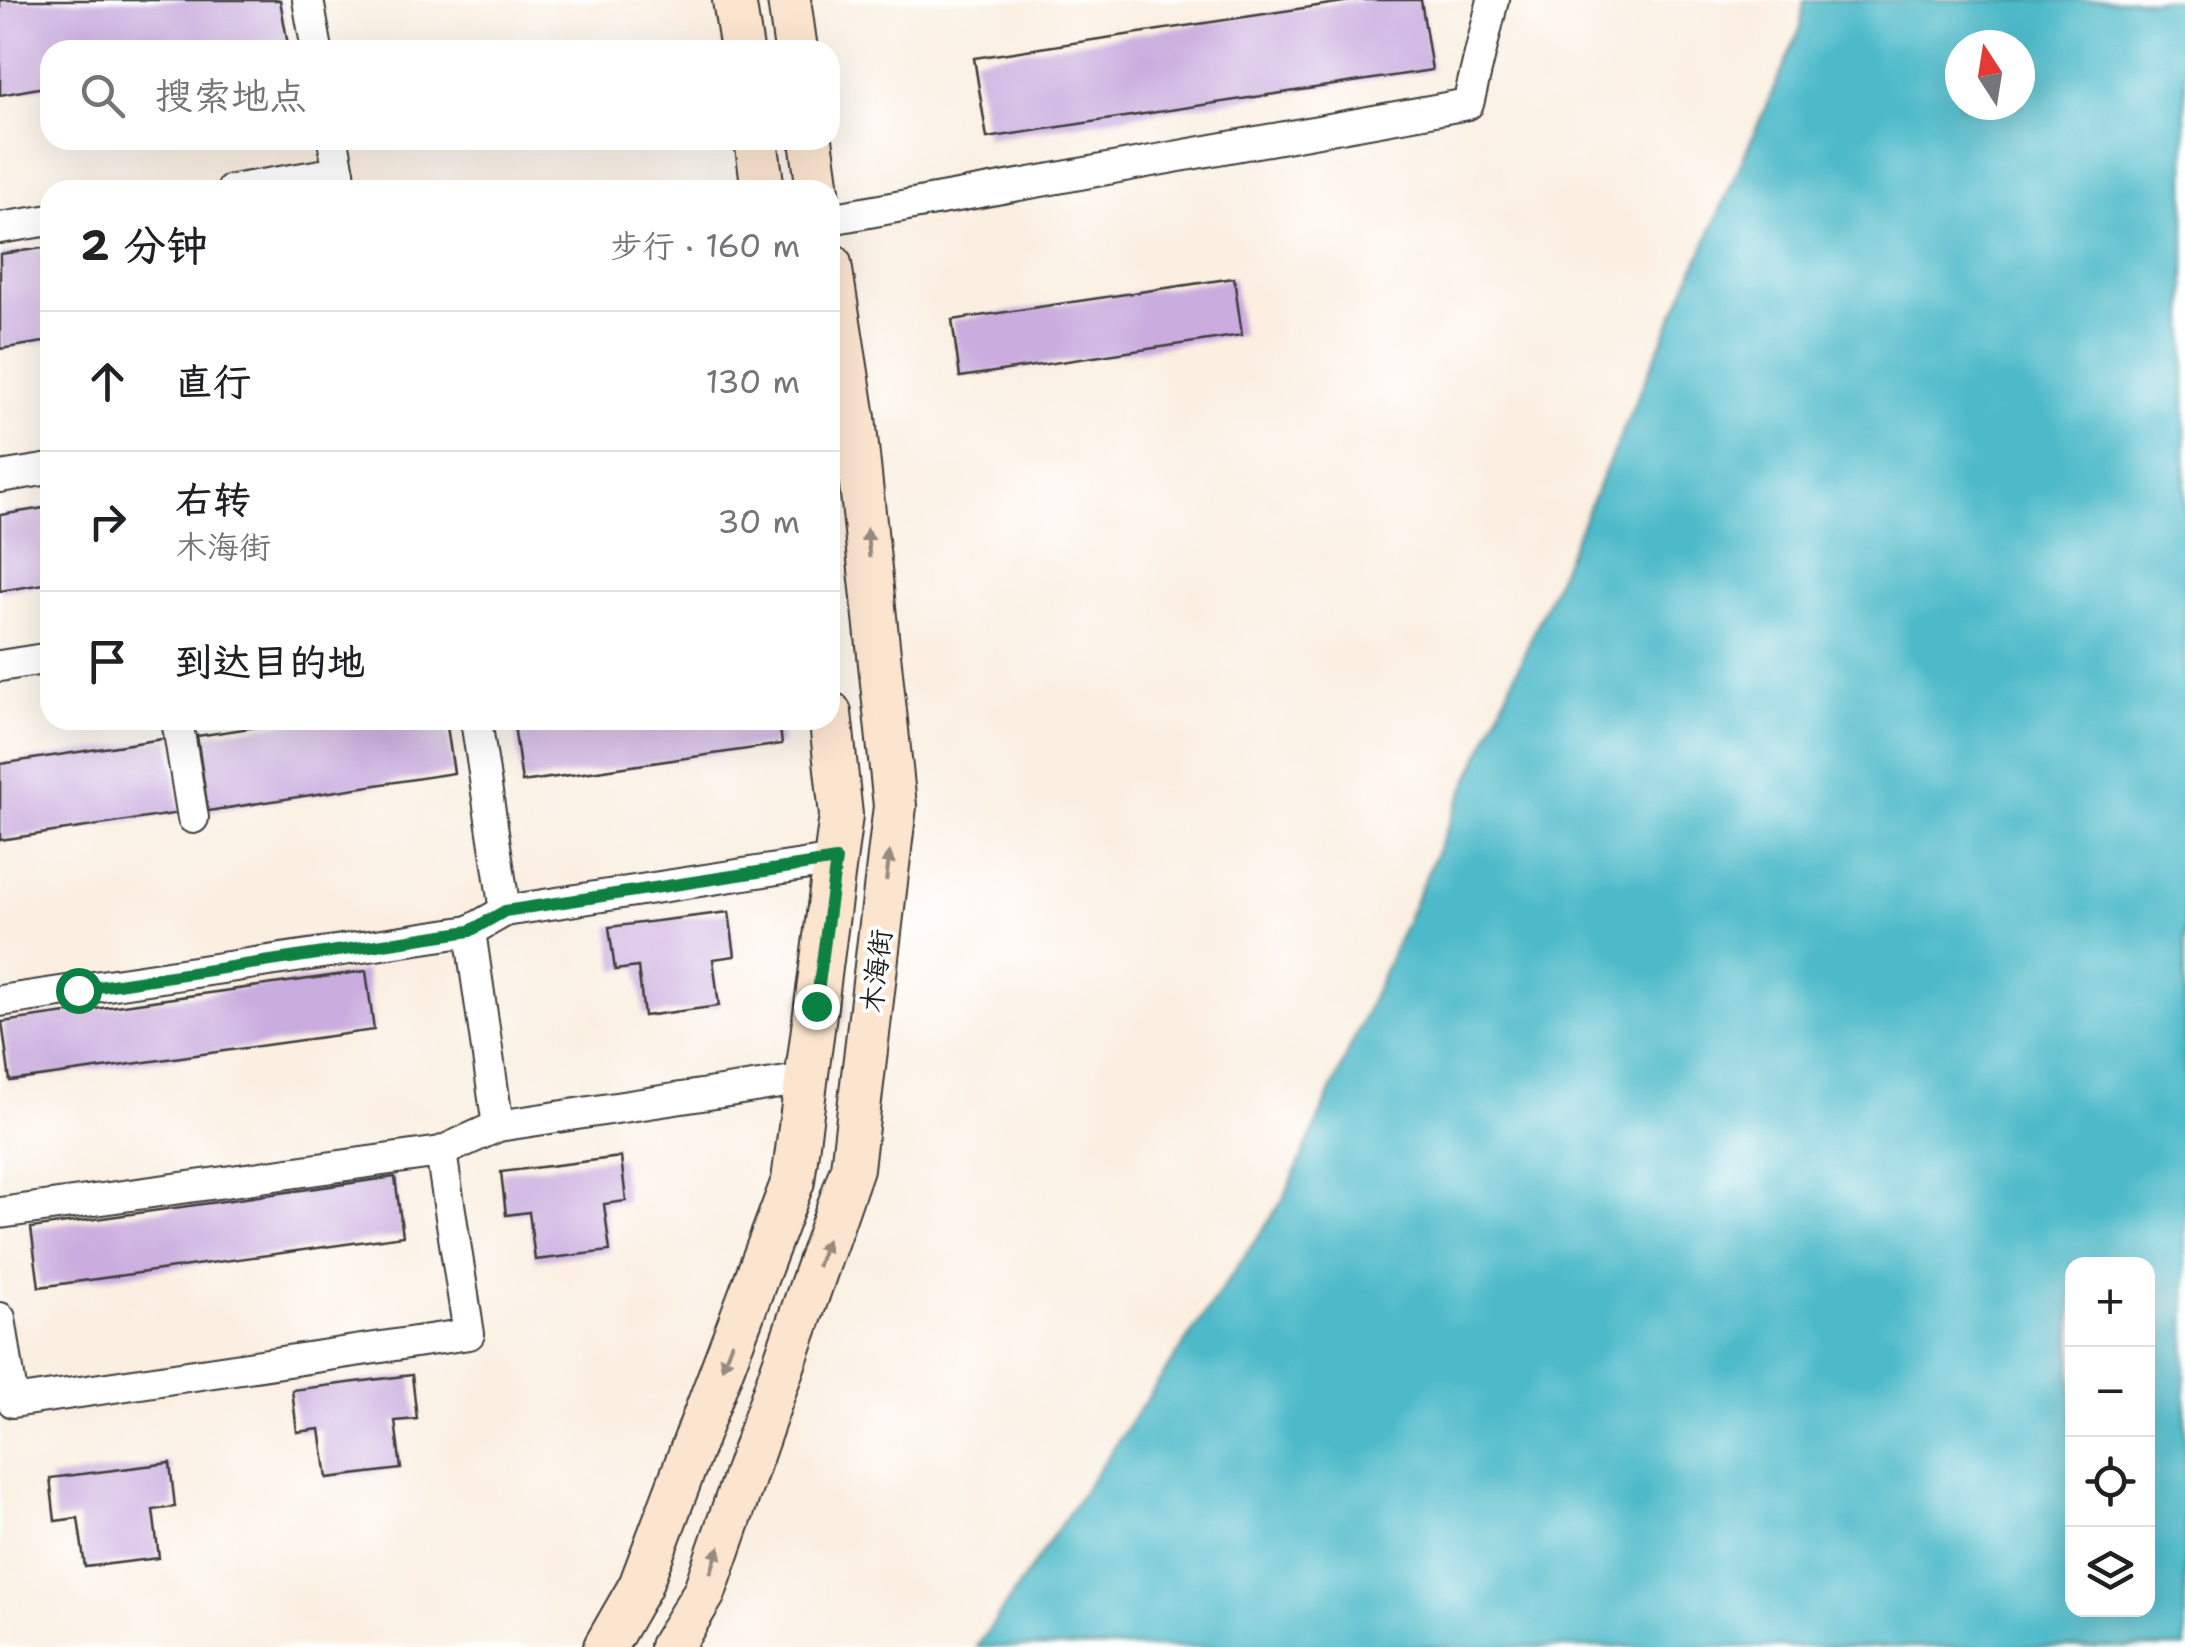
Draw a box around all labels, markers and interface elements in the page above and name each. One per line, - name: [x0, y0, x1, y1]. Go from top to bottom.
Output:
- north arrow: [1945, 30, 2035, 120]
- search box: [40, 40, 840, 150]
- icon: search: [75, 68, 130, 123]
- text: 搜索地点: [155, 70, 307, 121]
- text: 2 分钟: [80, 217, 208, 273]
- text: 步行 · 160 m: [610, 224, 800, 267]
- icon: ahead: [80, 354, 135, 409]
- text: 直行: [175, 356, 251, 407]
- text: 130 m: [705, 360, 800, 403]
- text: 右转: [175, 474, 251, 525]
- icon: right: [80, 494, 135, 549]
- text: 30 m: [717, 500, 800, 543]
- text: 木海街: [175, 525, 271, 568]
- one-way arrow: [860, 526, 876, 558]
- icon: arrive: [80, 634, 135, 689]
- text: 到达目的地: [175, 636, 365, 687]
- one-way arrow: [880, 849, 896, 881]
- street label: 木海街: [852, 927, 900, 1015]
- route start: [56, 968, 102, 1014]
- route end: [794, 984, 840, 1030]
- one-way arrow: [815, 1238, 830, 1268]
- map controls: [2065, 1257, 2155, 1617]
- button: +: [2065, 1257, 2155, 1347]
- one-way arrow: [719, 1340, 735, 1370]
- button: −: [2065, 1347, 2155, 1437]
- button: locate: [2065, 1437, 2155, 1527]
- button: layers: [2065, 1527, 2155, 1617]
- one-way arrow: [708, 1545, 723, 1575]

